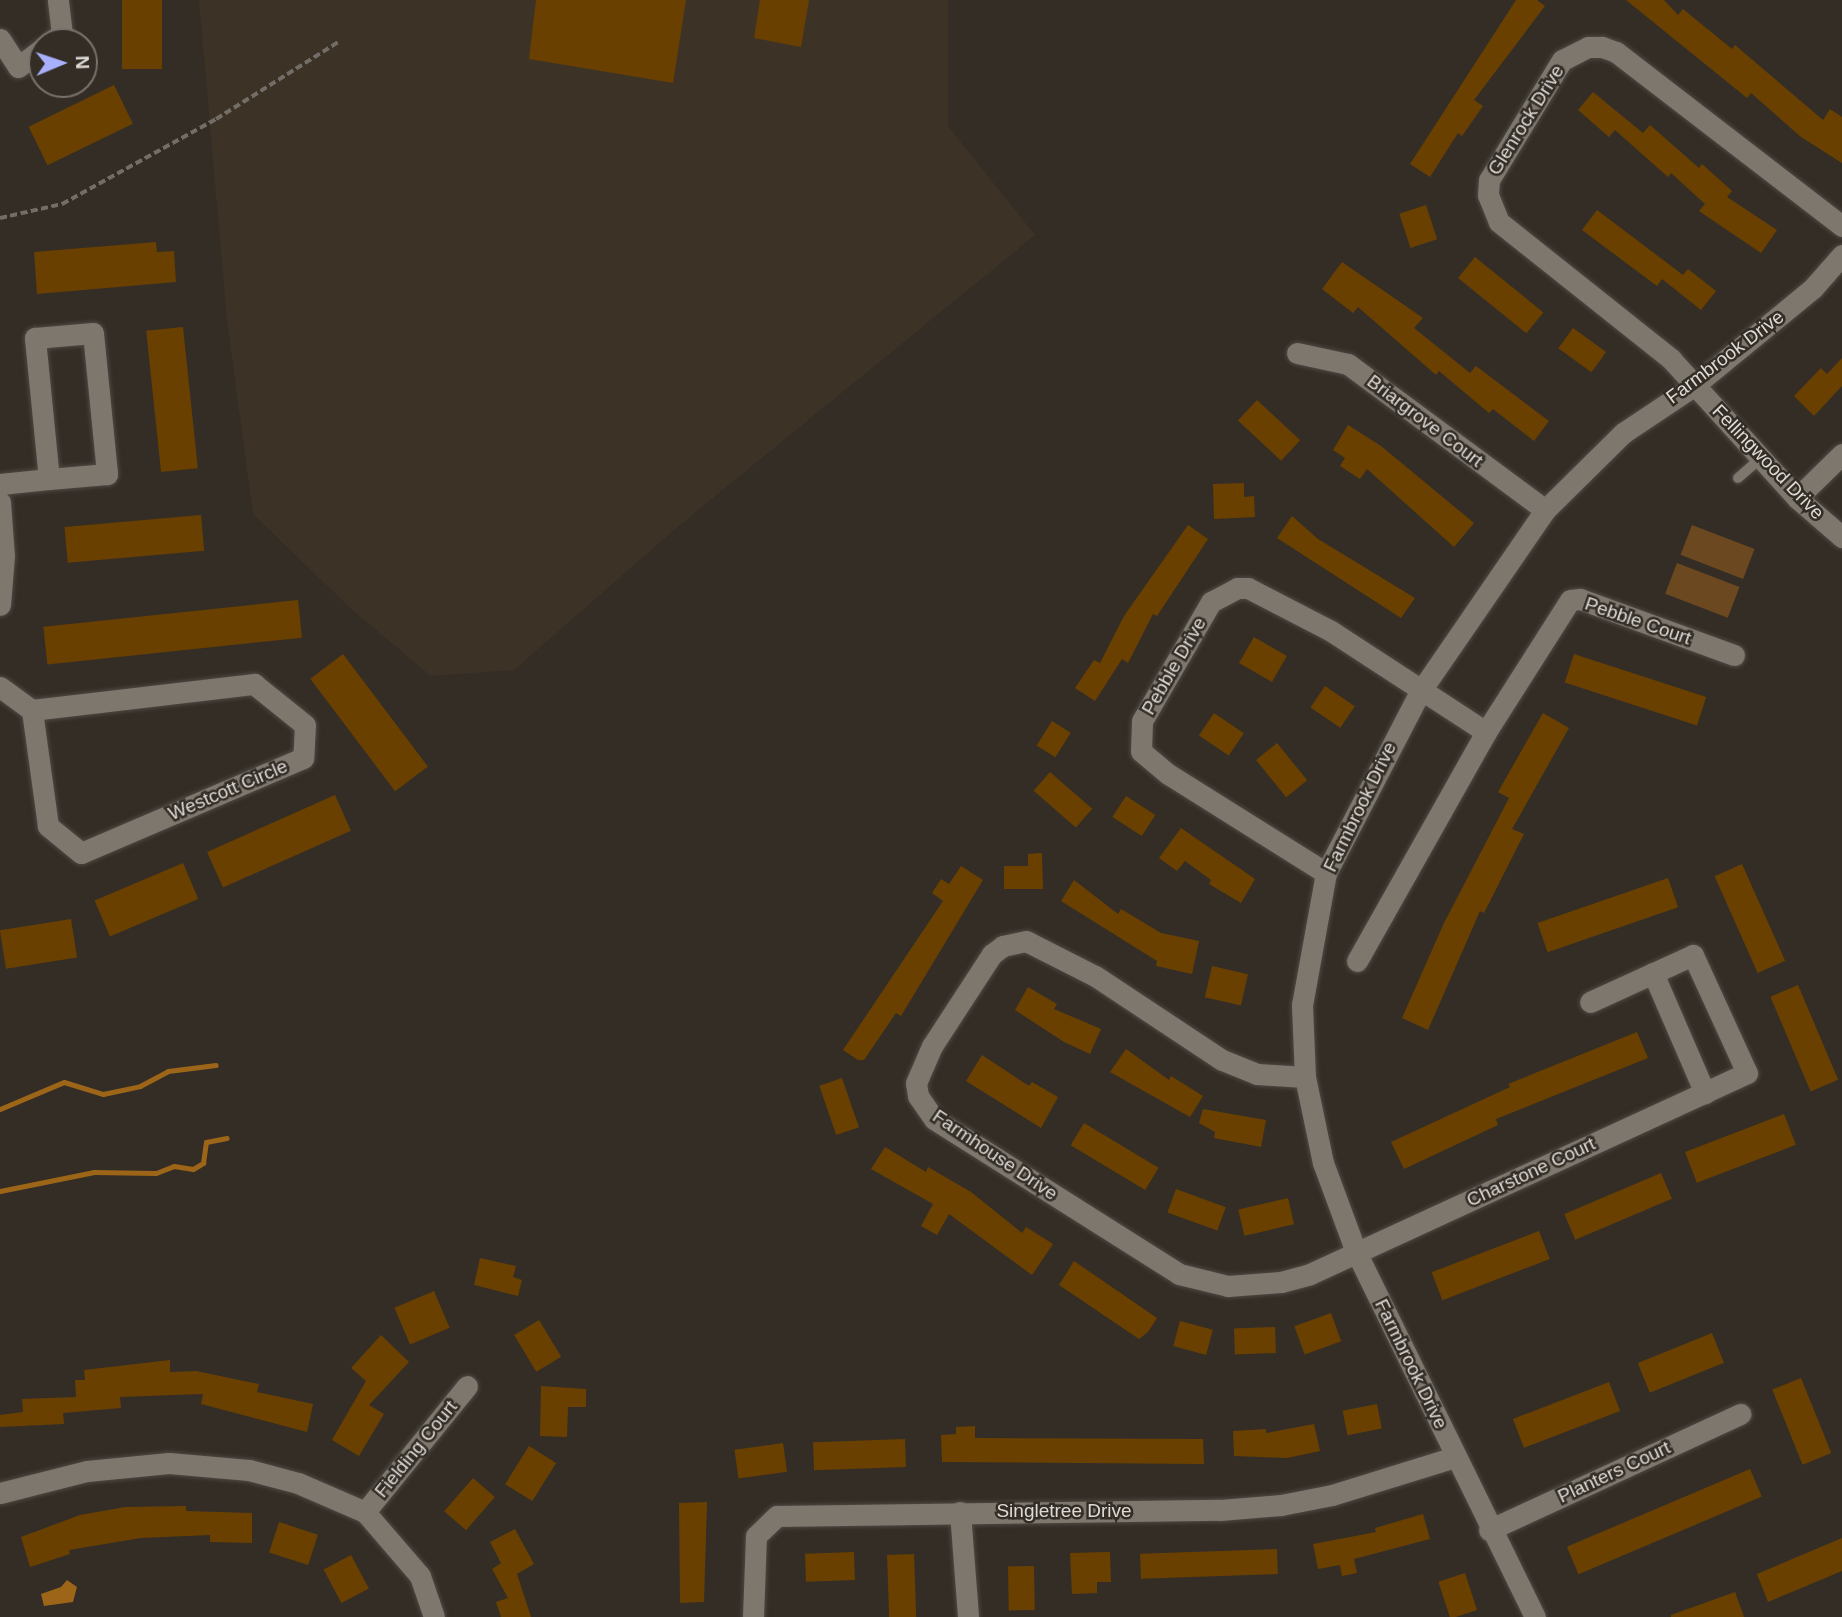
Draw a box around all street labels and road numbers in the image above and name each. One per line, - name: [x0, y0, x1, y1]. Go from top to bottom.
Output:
- street label: Glenrock Drive: [1483, 61, 1569, 179]
- street label: Farmbrook Drive: [1662, 305, 1788, 409]
- street label: Briargrove Court: [1362, 370, 1488, 472]
- street label: Fellingwood Drive: [1707, 400, 1829, 524]
- street label: Pebble Court: [1582, 592, 1694, 650]
- street label: Pebble Drive: [1137, 613, 1211, 719]
- street label: Farmbrook Drive: [1319, 738, 1401, 876]
- street label: Westcott Circle: [165, 755, 291, 825]
- street label: Farmhouse Drive: [928, 1105, 1062, 1205]
- street label: Charstone Court: [1463, 1132, 1599, 1212]
- street label: Farmbrook Drive: [1370, 1295, 1452, 1433]
- street label: Fielding Court: [370, 1396, 462, 1502]
- street label: Planters Court: [1554, 1436, 1674, 1508]
- street label: Singletree Drive: [996, 1500, 1132, 1522]

